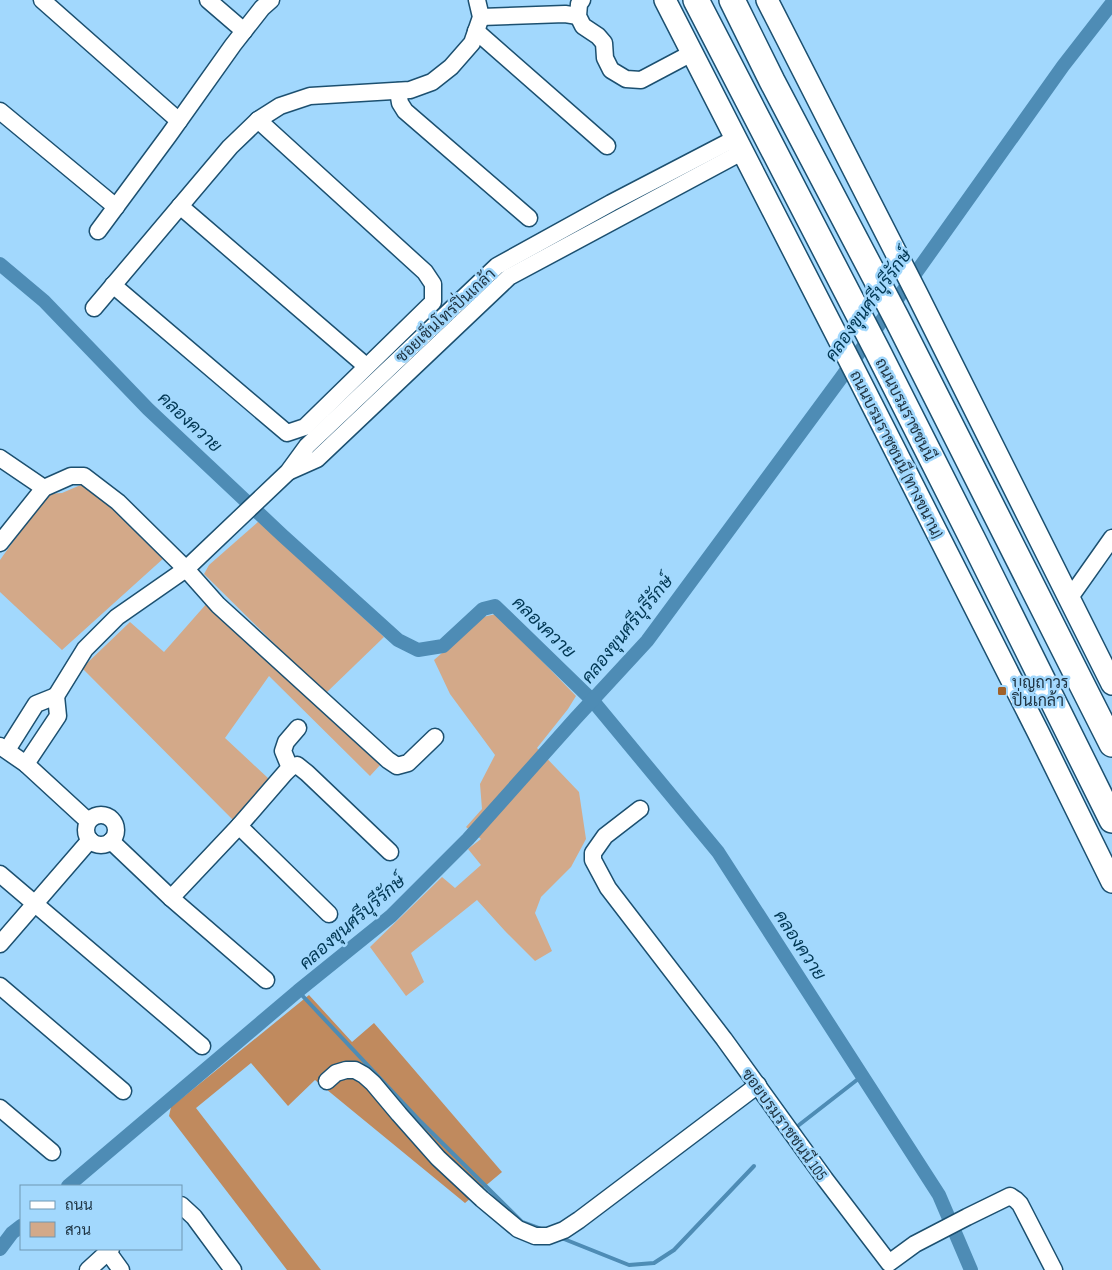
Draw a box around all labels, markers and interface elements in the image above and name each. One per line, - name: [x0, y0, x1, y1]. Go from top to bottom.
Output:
- water label: คลองขุนศรีบุรีรักษ์: [818, 241, 918, 366]
- street label: ซอยเซ็นโทรปิ่นเกล้า: [389, 261, 500, 367]
- street label: ถนนบรมราชชนนี: [871, 354, 941, 464]
- street label: ถนนบรมราชชนนี (ทางขนาน): [845, 366, 949, 542]
- water label: คลองควาย: [154, 388, 226, 457]
- water label: คลองขุนศรีบุรีรักษ์: [575, 567, 680, 688]
- water label: คลองควาย: [508, 592, 579, 662]
- place label: บุญถาวร ปิ่นเกล้า: [1011, 674, 1069, 711]
- marker: บุญถาวร ปิ่นเกล้า: [996, 685, 1008, 697]
- water label: คลองขุนศรีบุรีรักษ์: [293, 867, 412, 975]
- water label: คลองควาย: [769, 906, 830, 984]
- street label: ซอยบรมราชชนนี 105: [737, 1064, 833, 1184]
- legend: [20, 1185, 182, 1250]
- text: ถนน: [65, 1196, 93, 1215]
- text: สวน: [65, 1221, 91, 1240]

